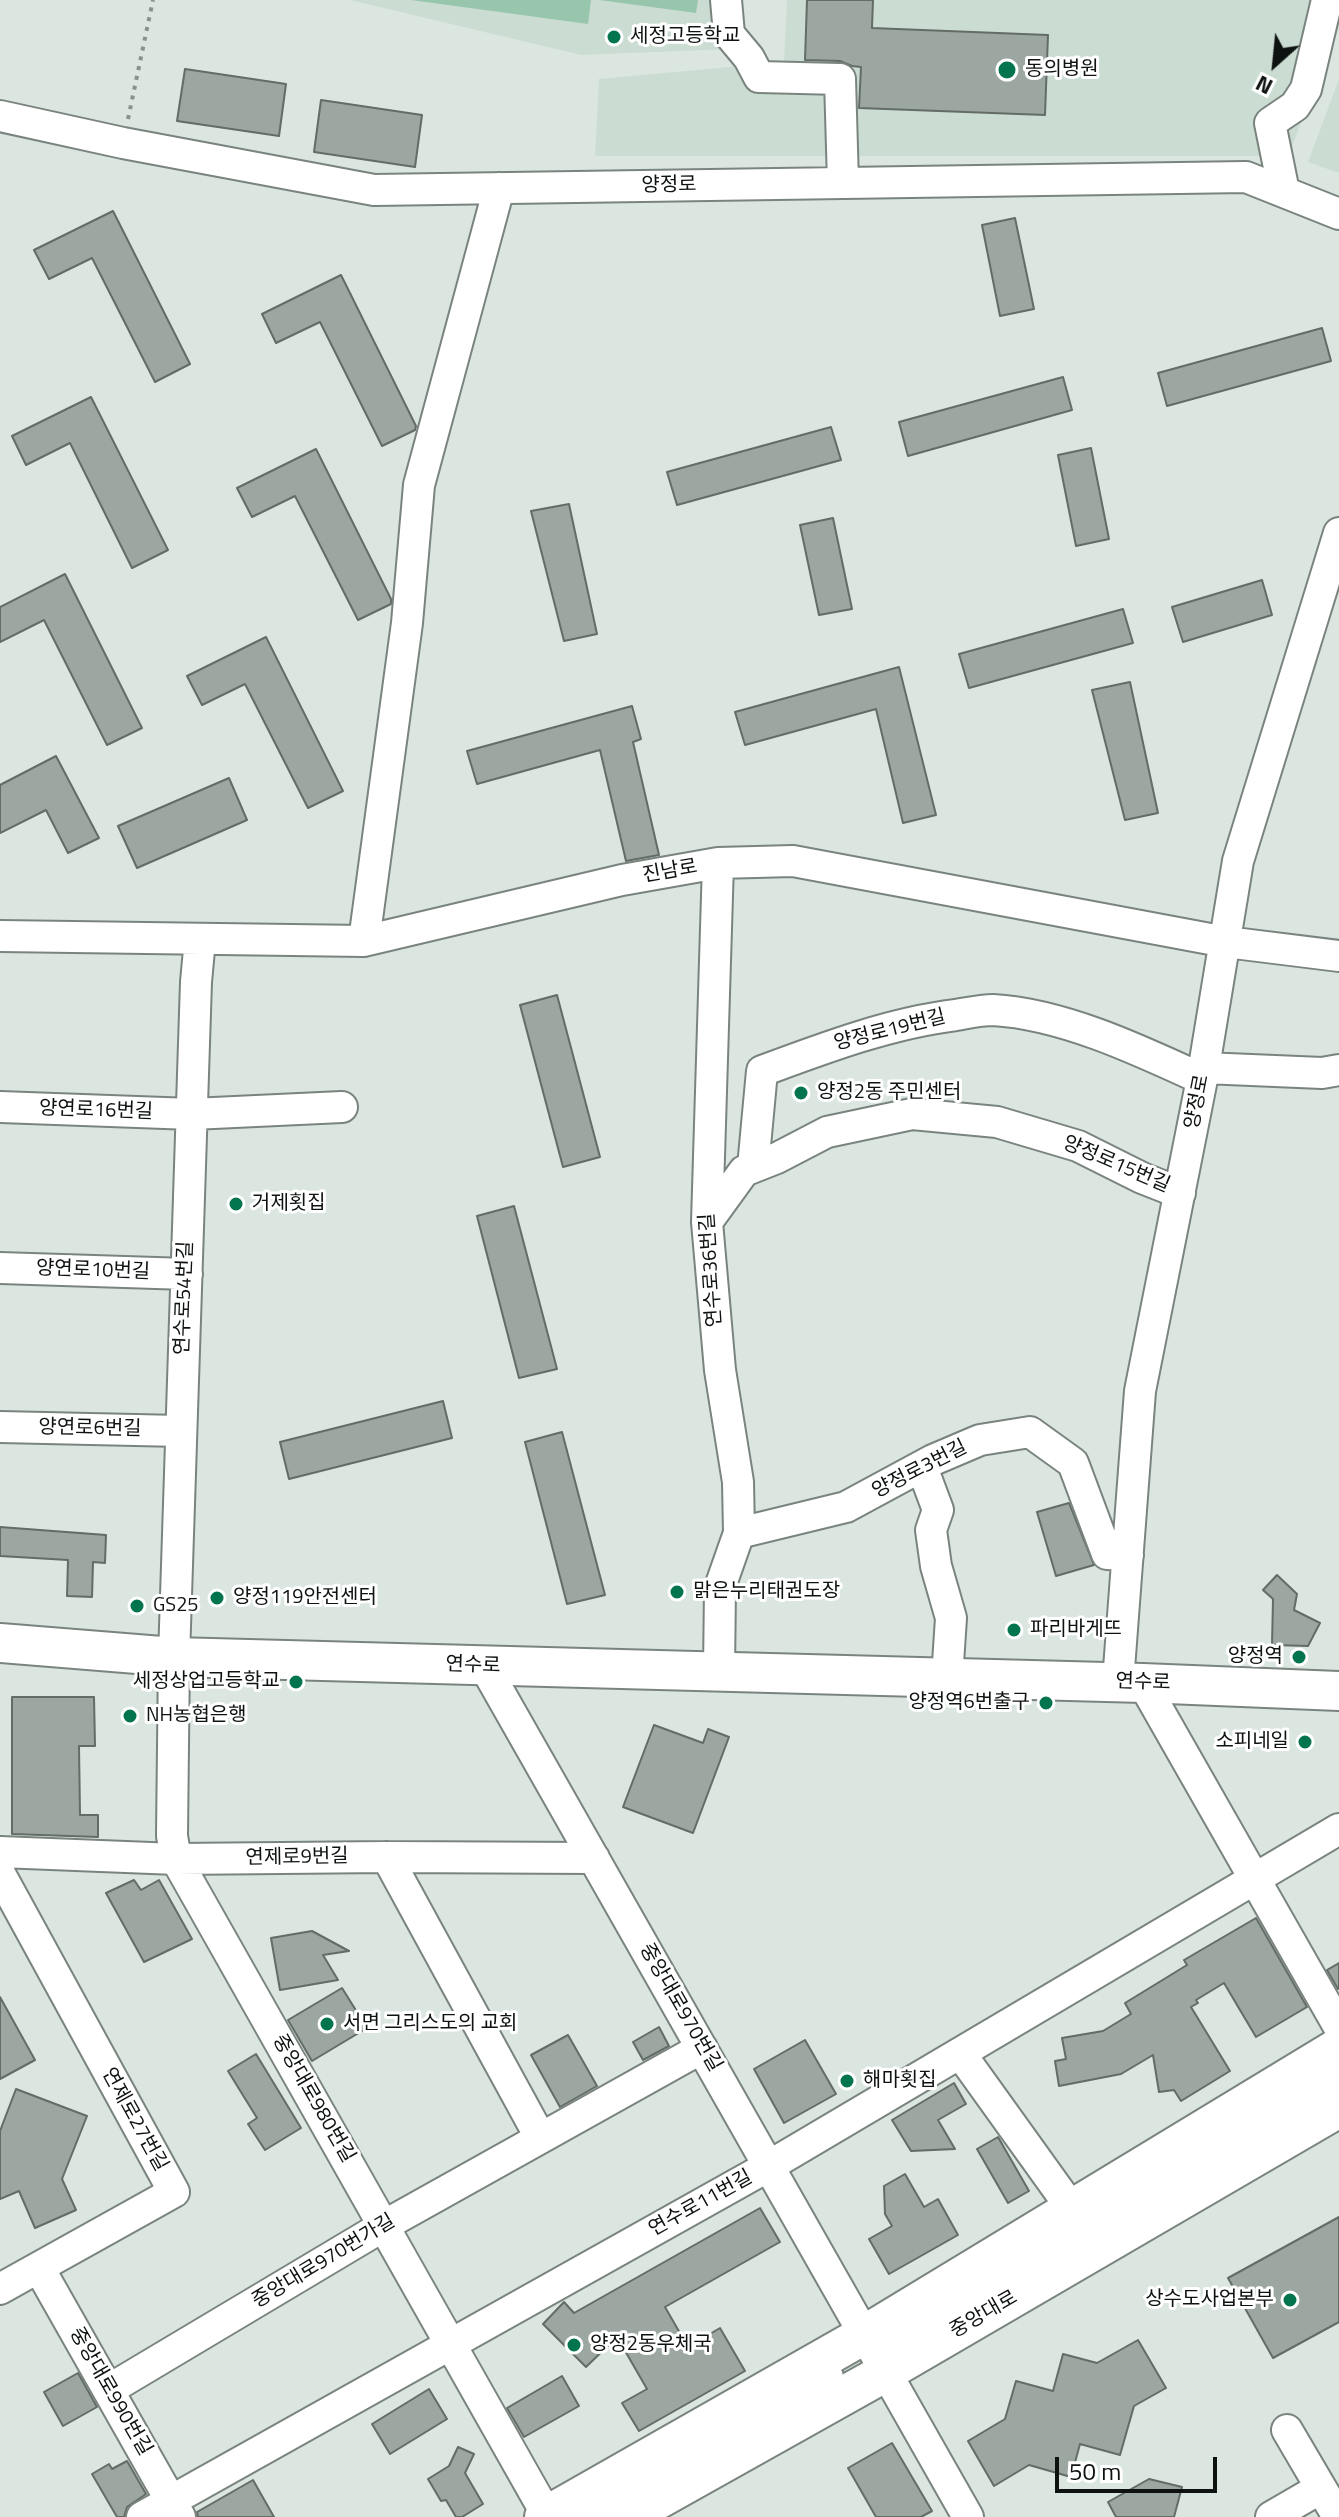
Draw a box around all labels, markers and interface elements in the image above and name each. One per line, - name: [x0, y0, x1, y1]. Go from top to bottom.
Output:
- north arrow: [1235, 24, 1315, 104]
- place label: 세정고등학교: [630, 25, 740, 49]
- marker: 세정고등학교: [605, 28, 623, 46]
- place label: 동의병원: [1025, 58, 1099, 82]
- marker: 동의병원: [996, 59, 1018, 81]
- text: N: [1250, 67, 1279, 104]
- street label: 양정로: [641, 174, 697, 198]
- street label: 진남로: [641, 855, 699, 889]
- street label: 양정로19번길: [832, 1006, 948, 1056]
- street label: 양정로: [1181, 1073, 1215, 1131]
- place label: 양정2동 주민센터: [817, 1081, 961, 1105]
- marker: 양정2동 주민센터: [792, 1084, 810, 1102]
- street label: 양연로16번길: [38, 1097, 154, 1125]
- street label: 양정로15번길: [1059, 1132, 1173, 1198]
- place label: 거제횟집: [252, 1192, 326, 1216]
- marker: 거제횟집: [227, 1195, 245, 1213]
- street label: 연수로36번길: [696, 1212, 728, 1328]
- street label: 연수로54번길: [171, 1240, 199, 1356]
- street label: 양연로10번길: [35, 1257, 151, 1285]
- street label: 양연로6번길: [38, 1416, 142, 1442]
- street label: 양정로3번길: [869, 1436, 971, 1504]
- place label: 맑은누리태권도장: [693, 1580, 840, 1604]
- marker: 맑은누리태권도장: [668, 1583, 686, 1601]
- place label: 양정119안전센터: [233, 1586, 377, 1610]
- marker: 양정119안전센터: [208, 1589, 226, 1607]
- place label: GS25: [153, 1594, 199, 1618]
- marker: GS25: [128, 1597, 146, 1615]
- place label: 파리바게뜨: [1030, 1618, 1122, 1642]
- marker: 파리바게뜨: [1005, 1621, 1023, 1639]
- place label: 양정역: [1228, 1645, 1283, 1669]
- marker: 양정역: [1290, 1648, 1308, 1666]
- street label: 연수로: [445, 1653, 501, 1679]
- place label: 세정상업고등학교: [133, 1670, 280, 1694]
- street label: 연수로: [1115, 1670, 1171, 1696]
- marker: 세정상업고등학교: [287, 1673, 305, 1691]
- place label: 양정역6번출구: [908, 1691, 1030, 1715]
- marker: 양정역6번출구: [1037, 1694, 1055, 1712]
- place label: NH농협은행: [146, 1704, 247, 1728]
- marker: NH농협은행: [121, 1707, 139, 1725]
- place label: 소피네일: [1215, 1730, 1289, 1754]
- marker: 소피네일: [1296, 1733, 1314, 1751]
- street label: 연제로9번길: [245, 1845, 349, 1871]
- street label: 중앙대로970번길: [634, 1940, 726, 2076]
- place label: 서면 그리스도의 교회: [343, 2012, 517, 2036]
- marker: 서면 그리스도의 교회: [318, 2015, 336, 2033]
- street label: 중앙대로980번길: [267, 2031, 359, 2167]
- street label: 연제로27번길: [96, 2064, 172, 2176]
- place label: 해마횟집: [863, 2069, 937, 2093]
- marker: 해마횟집: [838, 2072, 856, 2090]
- street label: 연수로11번길: [645, 2166, 757, 2242]
- street label: 중앙대로970번가길: [248, 2210, 400, 2314]
- street label: 중앙대로: [946, 2286, 1022, 2344]
- place label: 상수도사업본부: [1145, 2288, 1274, 2312]
- marker: 상수도사업본부: [1281, 2291, 1299, 2309]
- street label: 중앙대로990번길: [64, 2324, 156, 2460]
- place label: 양정2동우체국: [590, 2333, 712, 2357]
- marker: 양정2동우체국: [565, 2336, 583, 2354]
- scale bar: [1059, 2441, 1221, 2491]
- text: 50 m: [1069, 2453, 1121, 2489]

